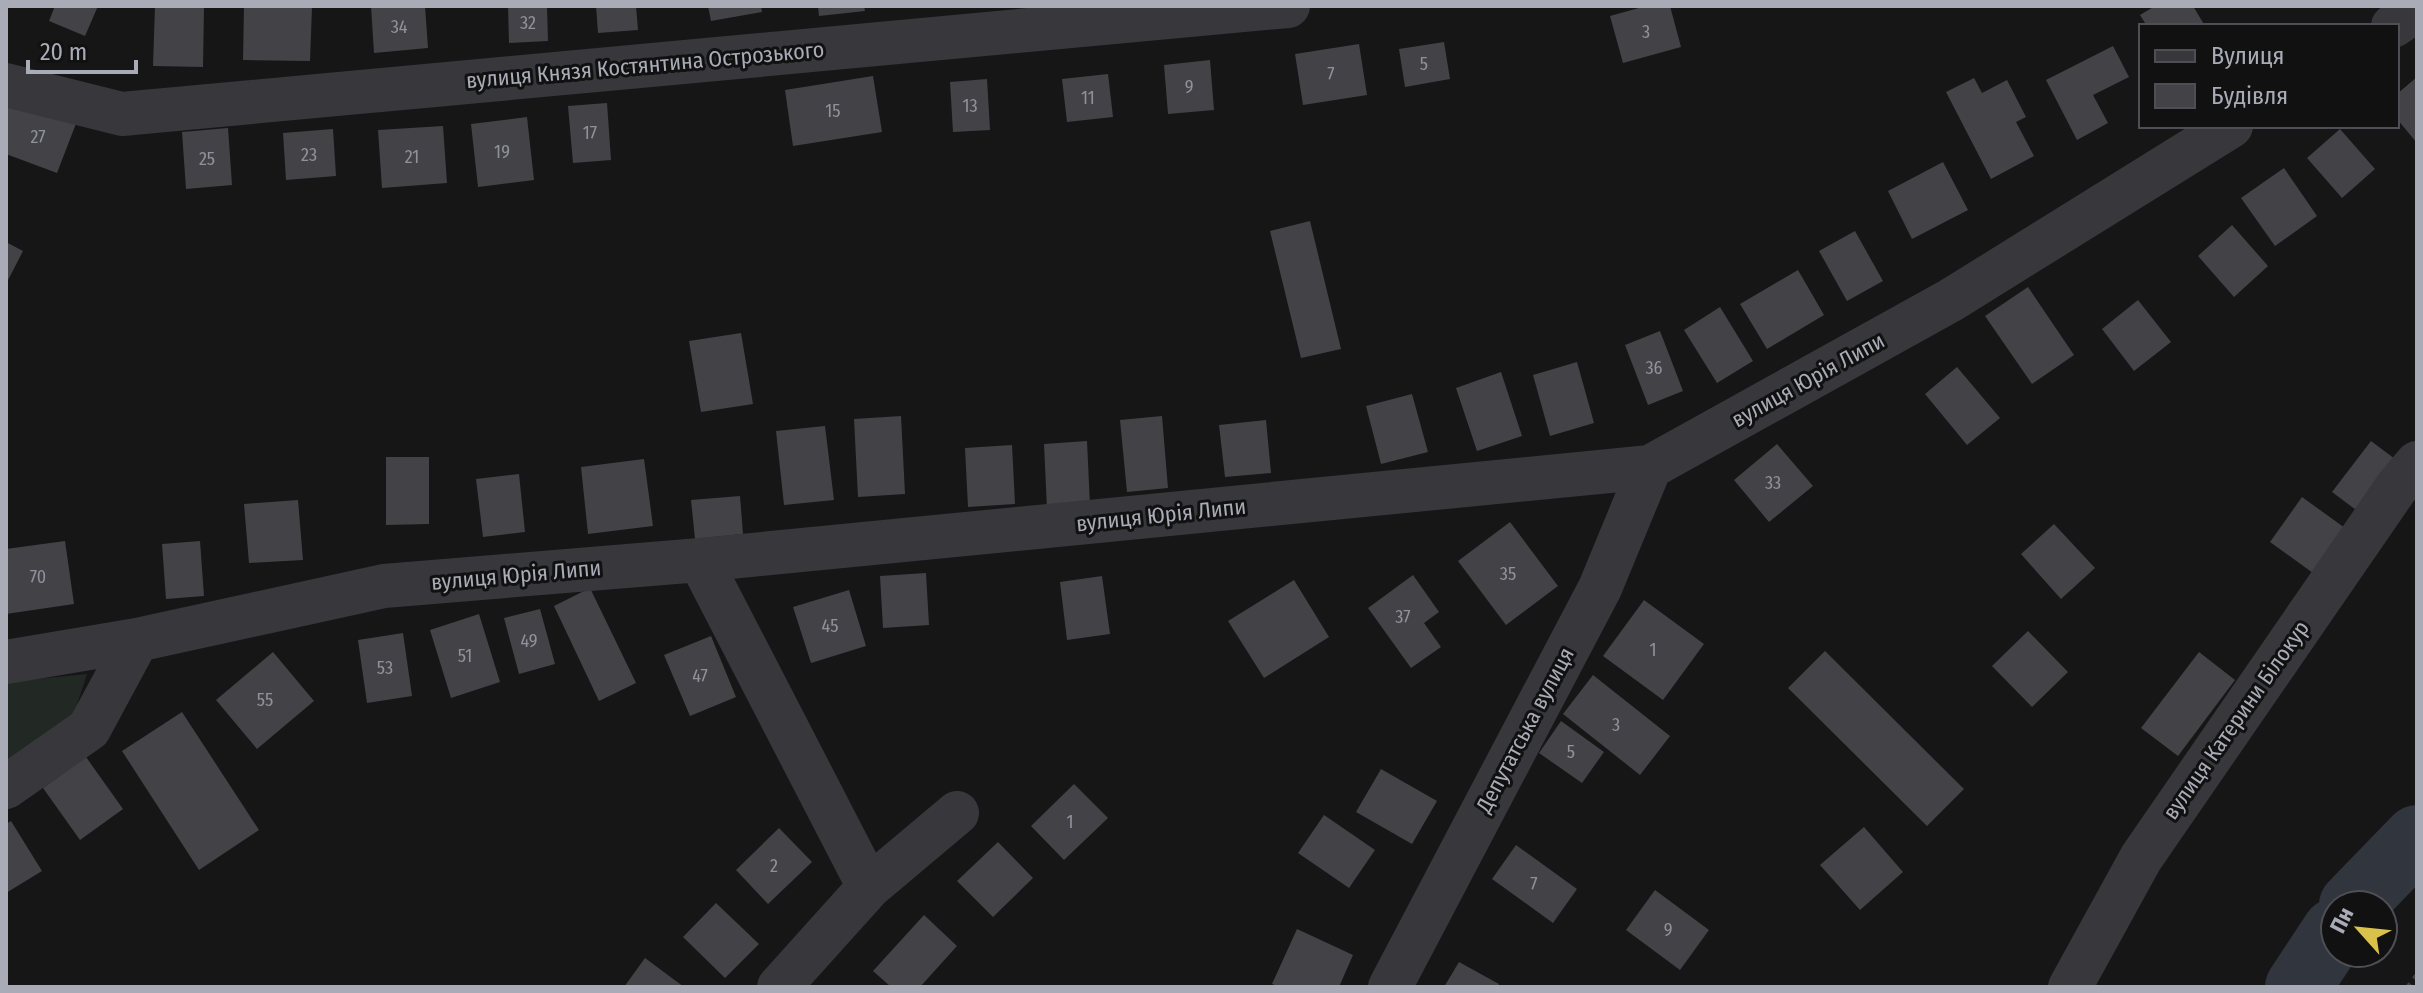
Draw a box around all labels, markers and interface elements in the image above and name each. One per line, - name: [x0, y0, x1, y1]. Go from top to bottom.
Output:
- house number: 32: [520, 12, 536, 34]
- house number: 34: [391, 16, 408, 38]
- house number: 3: [1642, 21, 1650, 43]
- scale bar: [28, 24, 136, 74]
- legend: [2139, 24, 2399, 128]
- street label: вулиця Князя Костянтина Острозького: [465, 36, 825, 94]
- text: 20 m: [40, 38, 87, 66]
- text: Вулиця: [2211, 42, 2284, 70]
- house number: 5: [1420, 53, 1428, 75]
- house number: 7: [1327, 63, 1335, 85]
- house number: 9: [1185, 76, 1193, 98]
- text: Будівля: [2211, 82, 2288, 110]
- house number: 11: [1081, 87, 1095, 109]
- house number: 13: [962, 95, 978, 117]
- house number: 15: [825, 100, 841, 122]
- house number: 17: [583, 122, 597, 144]
- house number: 27: [30, 126, 46, 148]
- house number: 19: [494, 141, 510, 163]
- house number: 23: [301, 144, 317, 166]
- house number: 21: [405, 146, 419, 168]
- house number: 25: [199, 148, 215, 170]
- street label: вулиця Юрія Липи: [1727, 327, 1889, 433]
- house number: 36: [1645, 357, 1663, 379]
- house number: 33: [1765, 472, 1781, 494]
- street label: вулиця Юрія Липи: [1075, 493, 1247, 537]
- street label: вулиця Юрія Липи: [430, 554, 602, 596]
- house number: 35: [1500, 563, 1516, 585]
- house number: 70: [30, 566, 46, 588]
- house number: 37: [1395, 606, 1411, 628]
- house number: 45: [822, 615, 838, 637]
- street label: вулиця Катерини Білокур: [2157, 615, 2315, 825]
- house number: 49: [520, 630, 538, 652]
- house number: 1: [1649, 639, 1657, 661]
- street label: Депутатська вулиця: [1470, 643, 1580, 818]
- house number: 51: [458, 645, 472, 667]
- house number: 53: [377, 657, 393, 679]
- house number: 47: [692, 665, 708, 687]
- house number: 55: [257, 689, 273, 711]
- house number: 3: [1612, 714, 1620, 736]
- house number: 5: [1567, 741, 1575, 763]
- house number: 1: [1066, 811, 1074, 833]
- house number: 2: [770, 855, 778, 877]
- house number: 7: [1530, 873, 1538, 895]
- north arrow: [2319, 889, 2399, 969]
- text: Пн: [2324, 903, 2359, 937]
- house number: 9: [1664, 919, 1672, 941]

